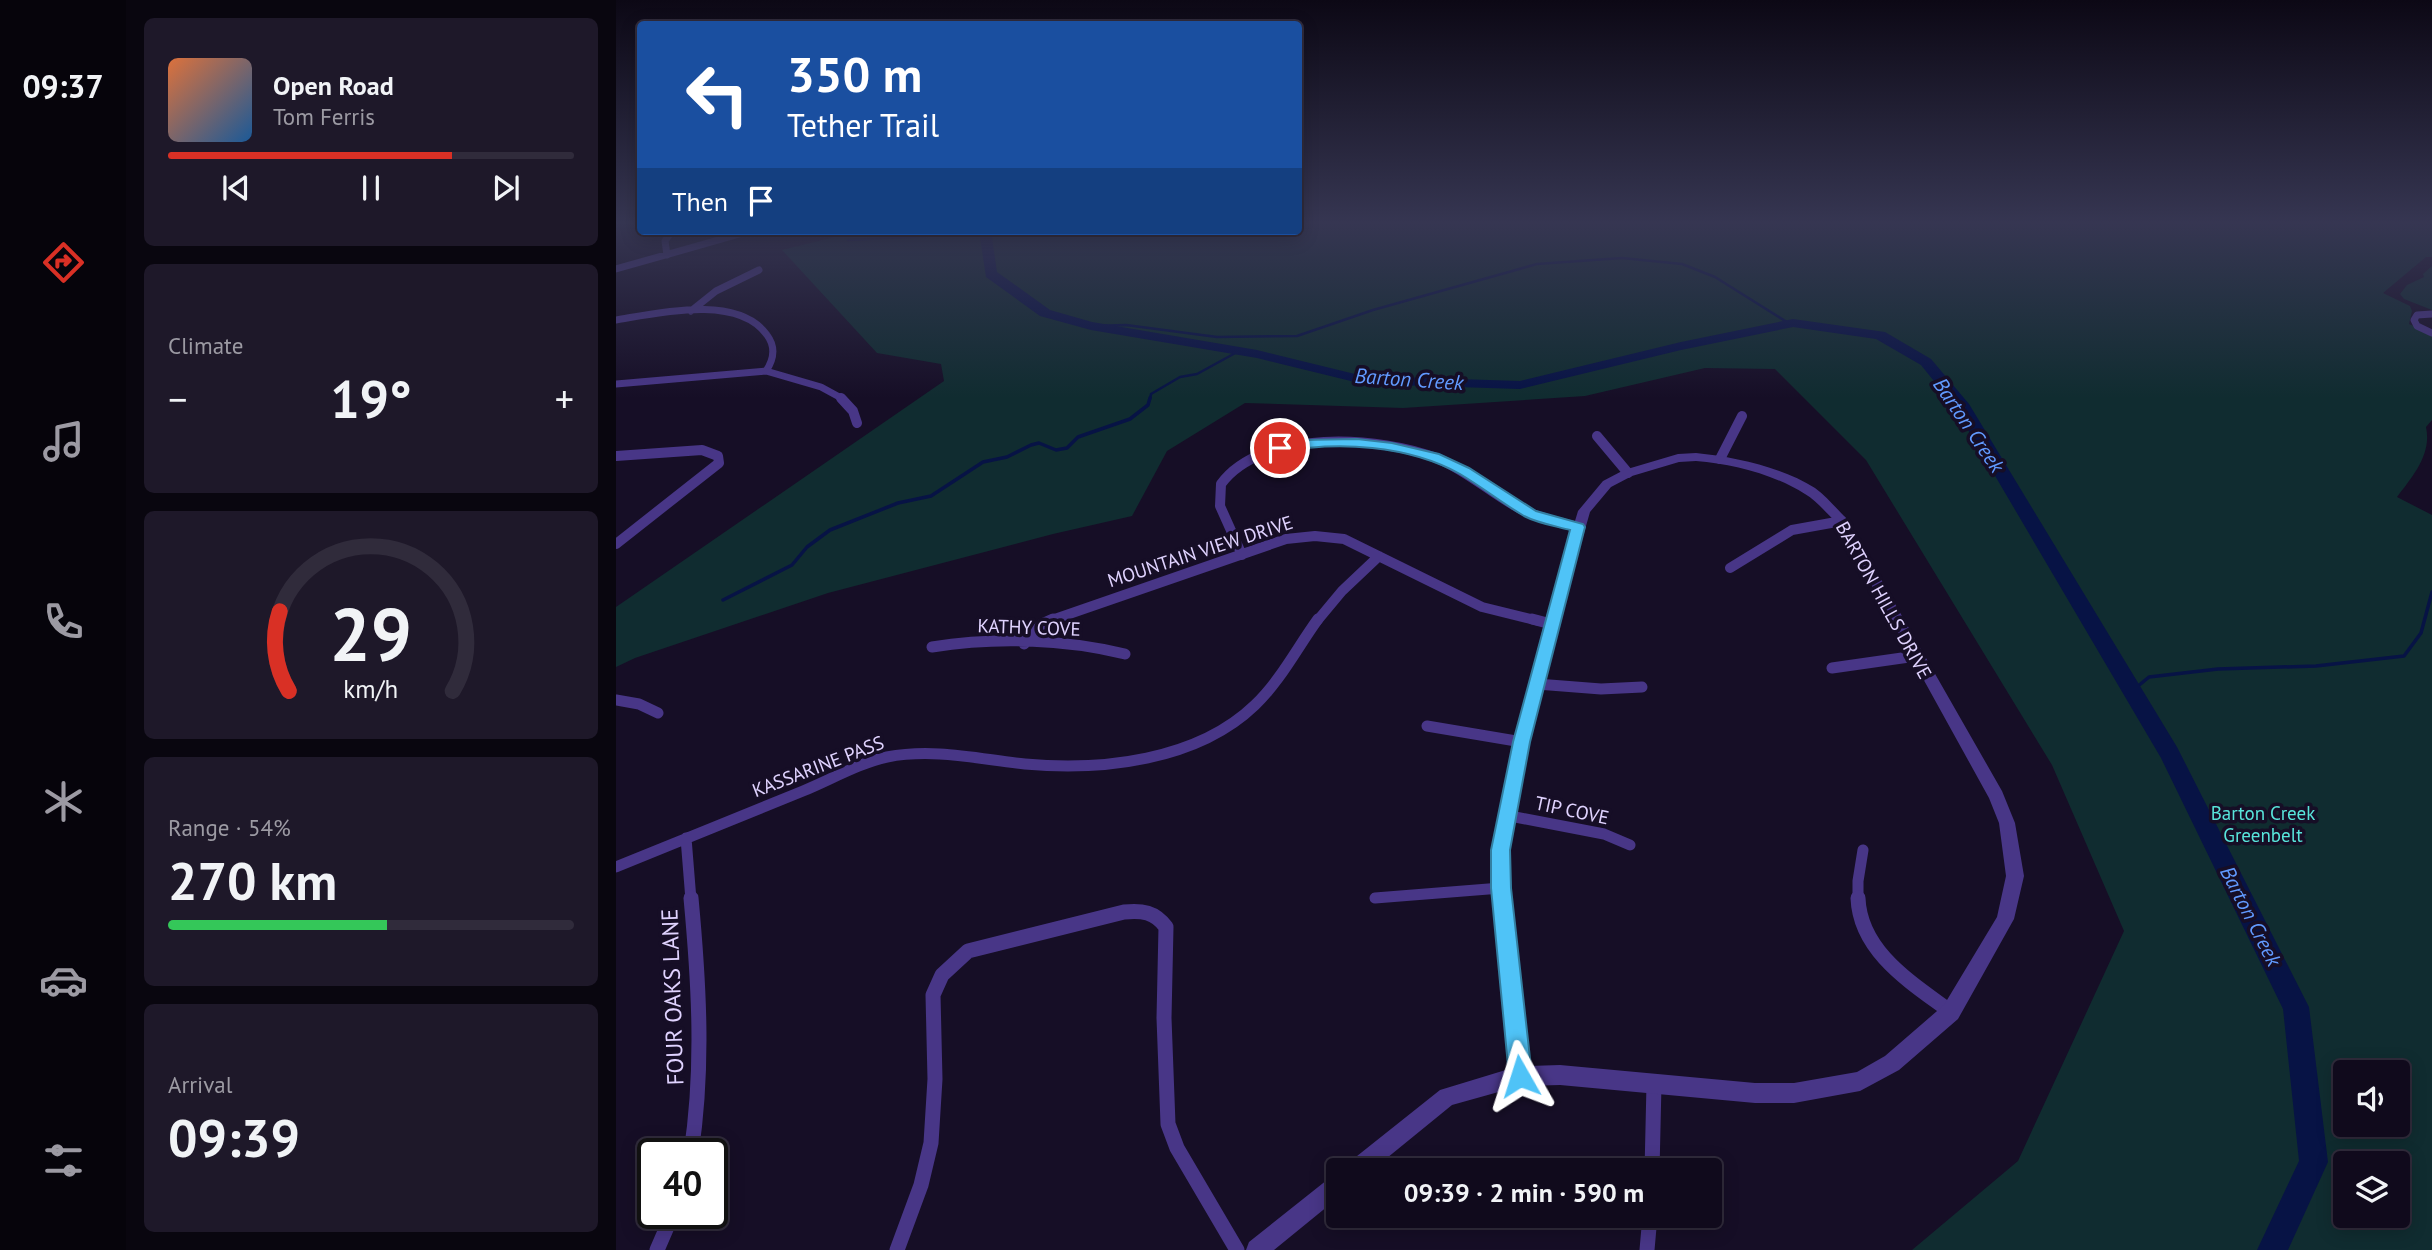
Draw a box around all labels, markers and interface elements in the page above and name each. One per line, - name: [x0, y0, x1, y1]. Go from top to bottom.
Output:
- text: 350 m: [787, 42, 922, 106]
- icon: left: [672, 49, 763, 140]
- text: 09:37: [22, 65, 104, 107]
- text: Open Road: [273, 69, 394, 102]
- text: Tom Ferris: [273, 102, 375, 131]
- text: Tether Trail: [787, 104, 939, 146]
- icon: previous: [217, 169, 255, 207]
- icon: pause: [352, 169, 390, 207]
- icon: next: [487, 169, 525, 207]
- icon: arrive: [742, 182, 780, 220]
- text: Then: [672, 185, 728, 218]
- icon: directions: [39, 238, 88, 287]
- text: Climate: [168, 331, 243, 360]
- water label: Barton Creek: [1354, 362, 1466, 396]
- text: 19°: [330, 365, 412, 432]
- water label: Barton Creek: [1927, 372, 2012, 479]
- text: −: [168, 374, 187, 423]
- text: +: [555, 374, 574, 423]
- icon: music: [39, 417, 88, 466]
- pin: [1250, 418, 1310, 478]
- icon: arrive: [1261, 429, 1299, 467]
- street label: MOUNTAIN VIEW DRIVE: [1104, 510, 1296, 592]
- street label: BARTON HILLS DRIVE: [1831, 517, 1937, 683]
- text: 29: [330, 587, 412, 681]
- icon: phone: [39, 597, 88, 646]
- street label: KATHY COVE: [977, 613, 1081, 641]
- text: km/h: [344, 673, 398, 705]
- street label: KASSARINE PASS: [749, 730, 887, 802]
- icon: climate: [39, 777, 88, 826]
- street label: TIP COVE: [1533, 790, 1611, 830]
- park label: Barton Creek Greenbelt: [2211, 801, 2315, 847]
- text: Range · 54%: [168, 813, 291, 842]
- text: 270 km: [168, 847, 337, 914]
- water label: Barton Creek: [2214, 861, 2288, 972]
- street label: FOUR OAKS LANE: [654, 908, 690, 1086]
- icon: car: [39, 956, 88, 1005]
- position arrow: [1483, 1039, 1557, 1113]
- map controls: [2333, 1060, 2410, 1228]
- button: sound: [2333, 1060, 2410, 1137]
- text: Arrival: [168, 1070, 232, 1099]
- text: 09:39: [168, 1104, 300, 1171]
- icon: filters: [39, 1136, 88, 1185]
- speed limit sign: 40: [637, 1138, 728, 1229]
- button: layers: [2333, 1151, 2410, 1228]
- text: 09:39 · 2 min · 590 m: [1404, 1176, 1644, 1209]

